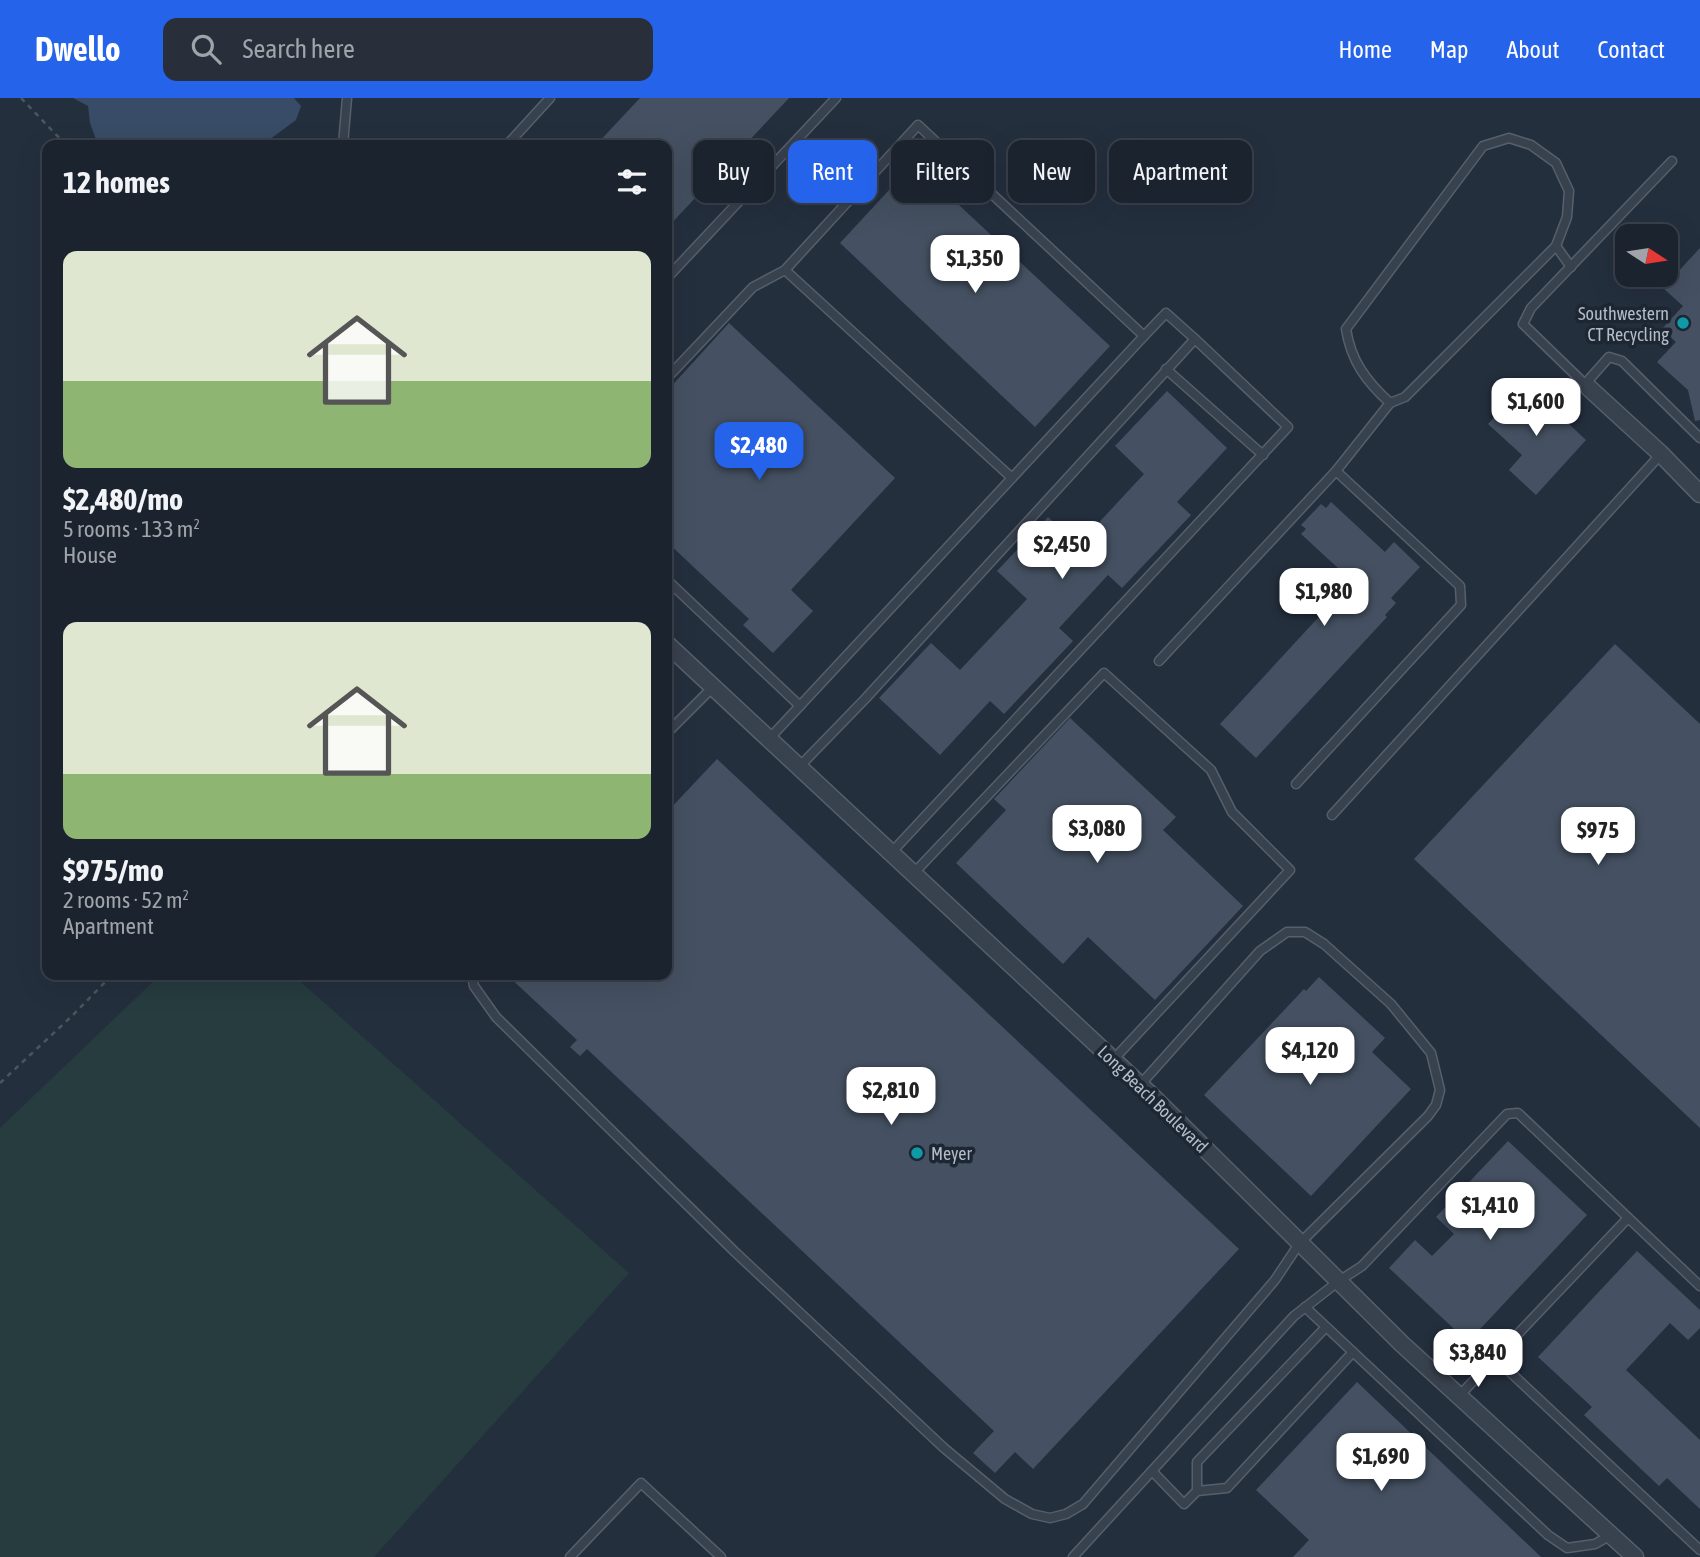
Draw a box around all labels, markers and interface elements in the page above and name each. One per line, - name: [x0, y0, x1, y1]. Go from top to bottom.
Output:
- search box: [163, 18, 653, 81]
- text: Dwello: [35, 30, 121, 68]
- icon: search: [187, 30, 225, 68]
- text: Search here: [243, 34, 355, 64]
- text: Home: [1338, 36, 1392, 63]
- text: Map: [1430, 36, 1468, 63]
- text: About: [1506, 36, 1559, 63]
- text: Contact: [1597, 36, 1665, 63]
- chip: Buy: [693, 140, 774, 203]
- chip: Rent: [788, 140, 877, 203]
- chip: Filters: [891, 140, 994, 203]
- chip: New: [1008, 140, 1095, 203]
- chip: Apartment: [1109, 140, 1252, 203]
- icon: filters: [613, 163, 651, 201]
- text: 12 homes: [63, 165, 170, 199]
- north arrow: [1615, 224, 1678, 287]
- map controls: [1615, 224, 1678, 287]
- pin: $1,350: [918, 236, 1032, 295]
- text: $1,350: [947, 245, 1004, 271]
- icon: home: [294, 297, 420, 423]
- place label: Southwestern CT Recycling: [1578, 303, 1669, 345]
- marker: Southwestern CT Recycling: [1675, 315, 1691, 331]
- pin: $1,600: [1479, 378, 1593, 438]
- text: $1,600: [1508, 388, 1565, 414]
- pin: $2,480: [702, 422, 816, 482]
- text: $2,480: [731, 432, 788, 458]
- text: $2,480/mo: [63, 482, 183, 516]
- text: 5 rooms · 133 m²: [63, 516, 200, 542]
- pin: $2,450: [1005, 522, 1119, 581]
- text: $2,450: [1034, 531, 1091, 557]
- text: House: [63, 542, 117, 568]
- pin: $1,980: [1267, 568, 1381, 628]
- text: $1,980: [1296, 578, 1353, 604]
- icon: home: [294, 668, 420, 794]
- pin: $3,080: [1040, 806, 1154, 865]
- pin: $975: [1557, 808, 1639, 867]
- text: $3,080: [1069, 815, 1126, 841]
- text: $975: [1577, 817, 1619, 843]
- text: $975/mo: [63, 853, 164, 887]
- text: 2 rooms · 52 m²: [63, 887, 189, 913]
- text: Apartment: [63, 913, 154, 939]
- pin: $4,120: [1253, 1028, 1367, 1087]
- text: $4,120: [1282, 1037, 1339, 1063]
- street label: Long Beach Boulevard: [1094, 1041, 1212, 1157]
- pin: $2,810: [834, 1068, 948, 1127]
- text: $2,810: [863, 1077, 920, 1103]
- place label: Meyer: [931, 1143, 972, 1164]
- marker: Meyer: [909, 1145, 925, 1161]
- pin: $1,410: [1433, 1182, 1547, 1242]
- text: $1,410: [1462, 1192, 1519, 1218]
- pin: $3,840: [1421, 1330, 1535, 1389]
- text: $3,840: [1450, 1339, 1507, 1365]
- pin: $1,690: [1324, 1434, 1438, 1493]
- text: $1,690: [1353, 1443, 1410, 1469]

